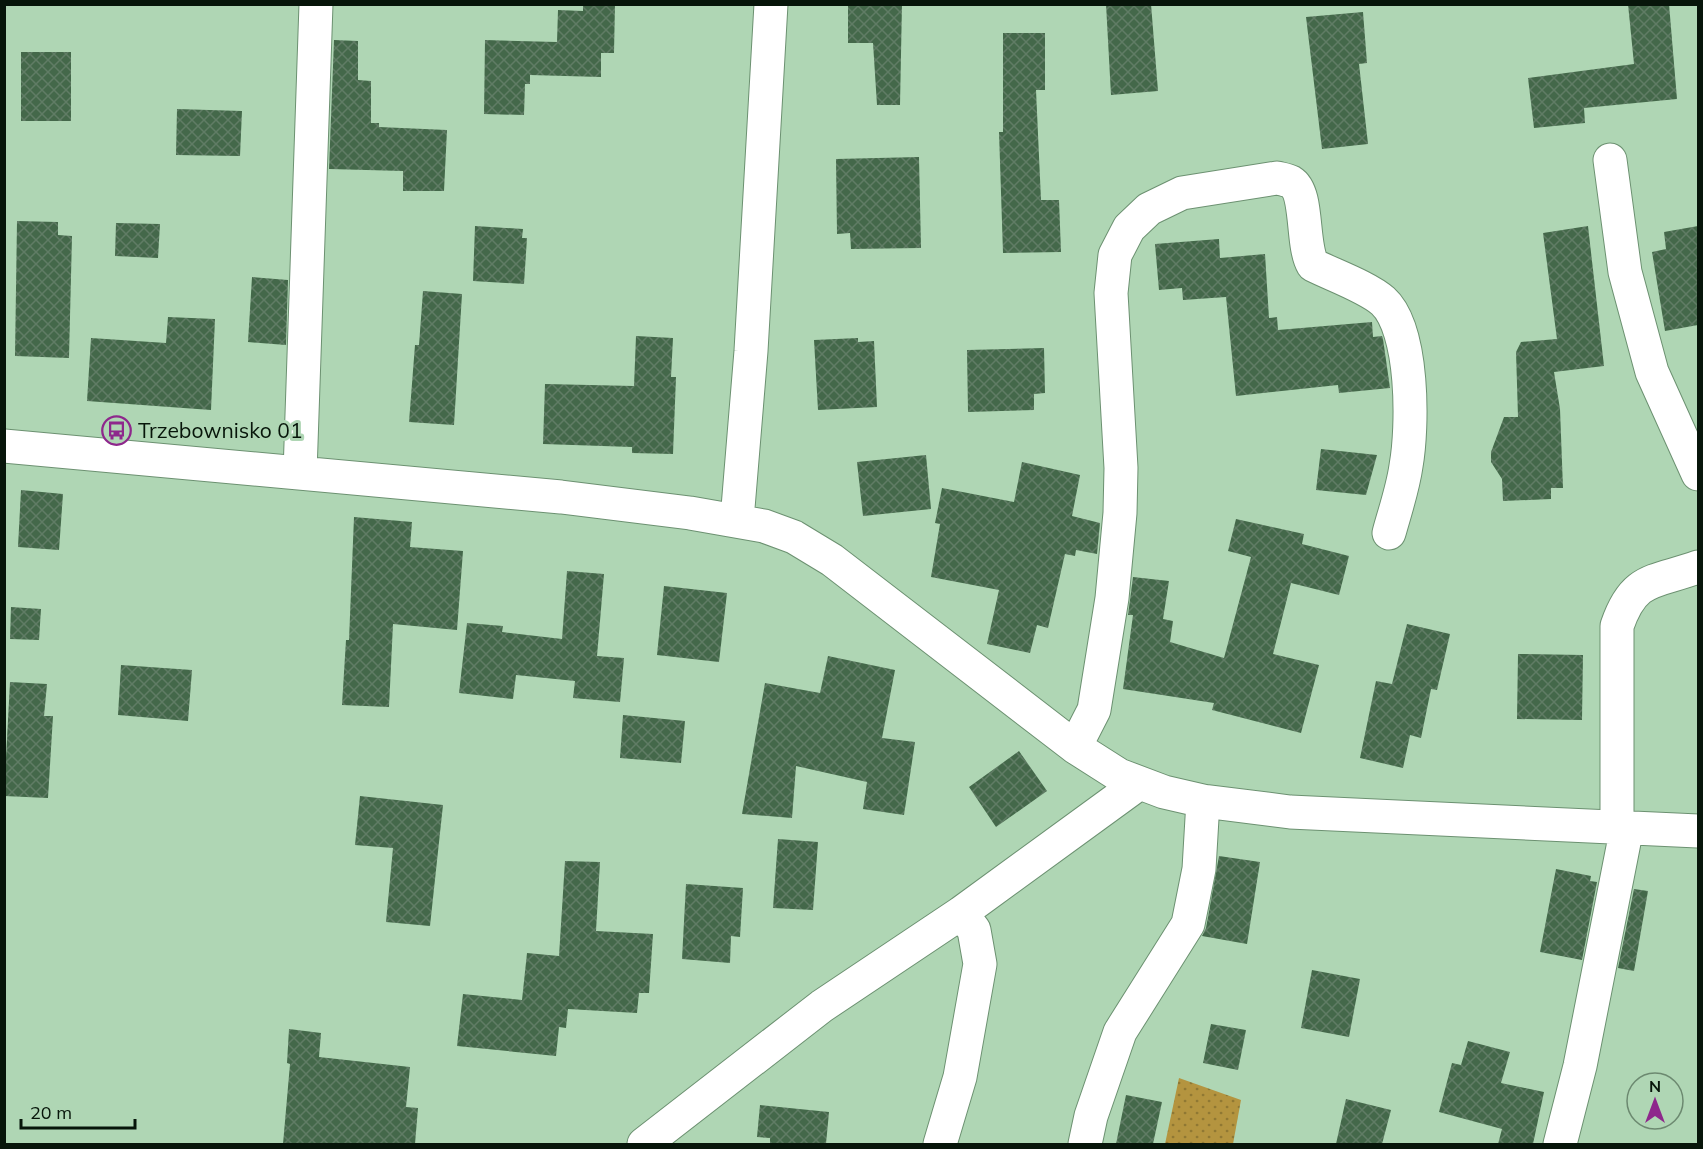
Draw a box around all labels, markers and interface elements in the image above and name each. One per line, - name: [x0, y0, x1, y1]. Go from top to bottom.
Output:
- bus stop icon: Trzebownisko 01: [101, 414, 133, 446]
- place label: Trzebownisko 01: [138, 417, 302, 443]
- north arrow: [1625, 1071, 1685, 1131]
- text: N: [1649, 1076, 1661, 1096]
- scale bar: [21, 1092, 135, 1130]
- text: 20 m: [30, 1101, 72, 1124]

